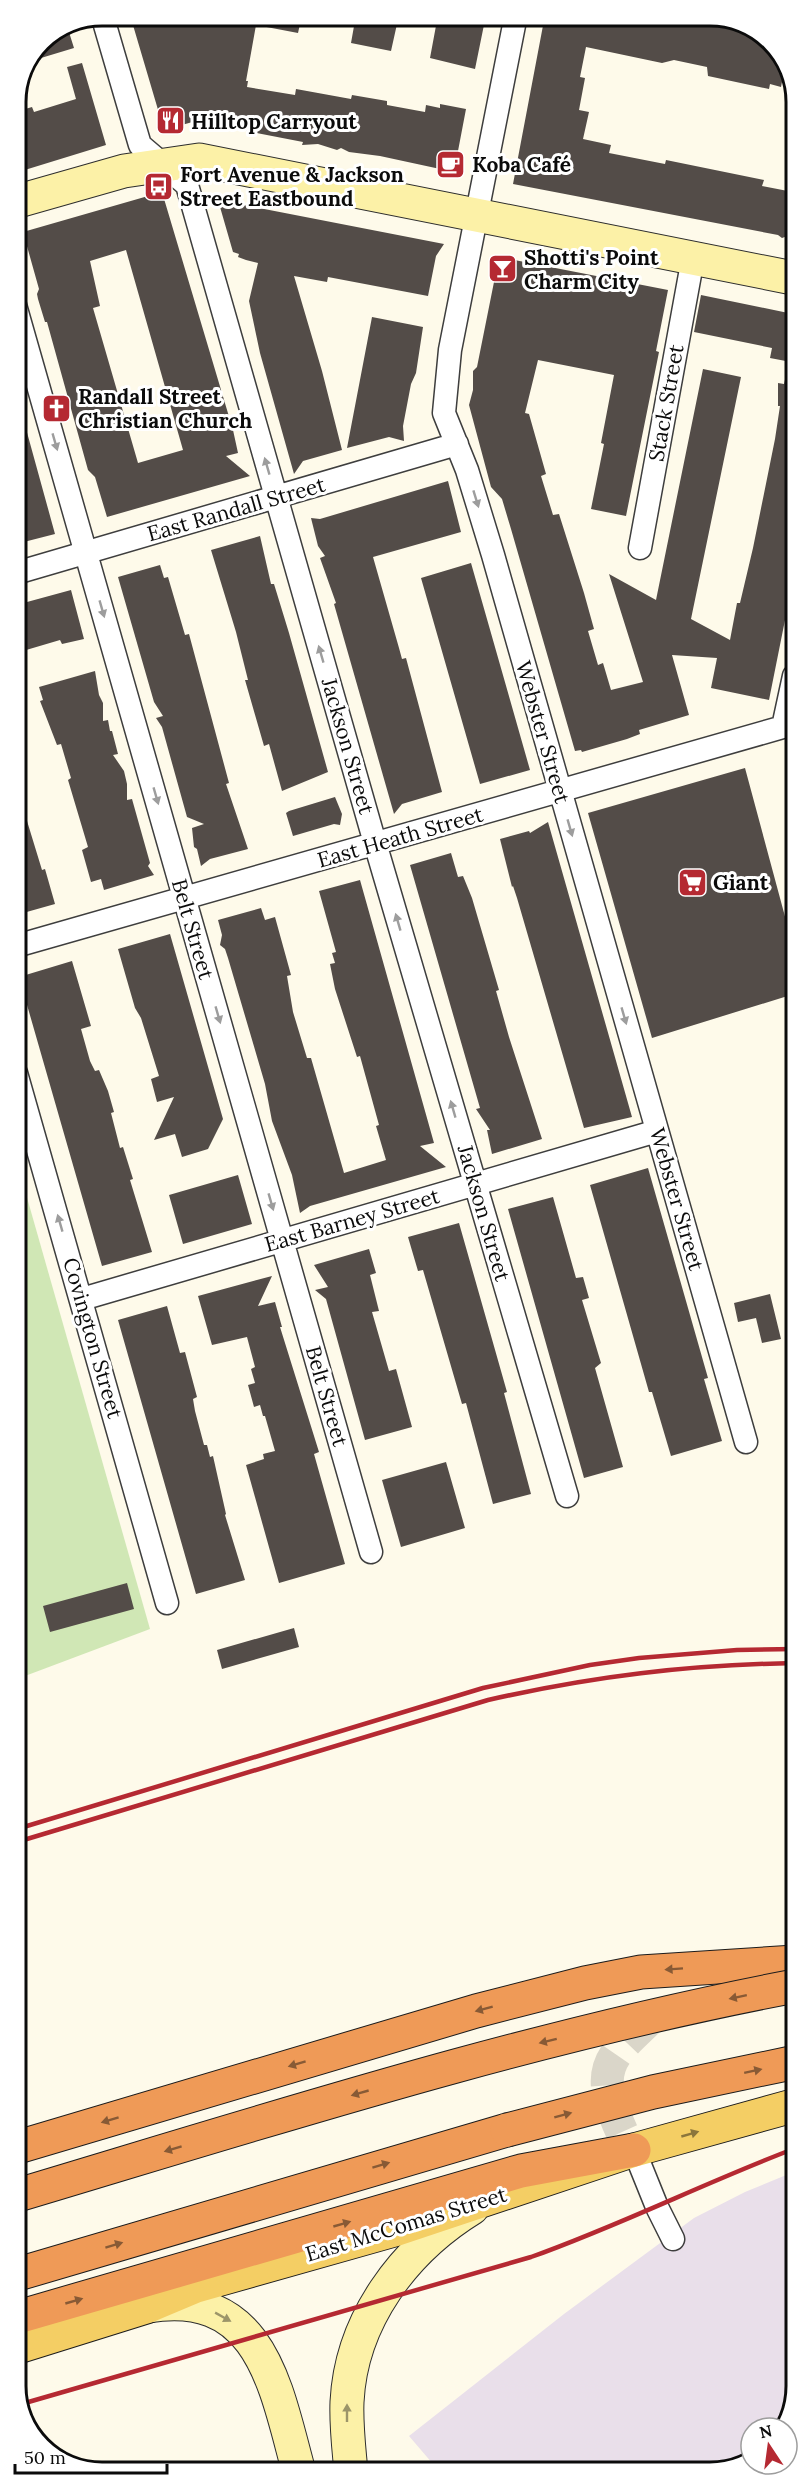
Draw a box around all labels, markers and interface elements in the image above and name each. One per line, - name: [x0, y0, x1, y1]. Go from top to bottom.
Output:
- restaurant icon: Hilltop Carryout: [154, 105, 186, 137]
- place label: Hilltop Carryout: [191, 108, 357, 135]
- cafe icon: Koba Café: [435, 148, 467, 180]
- place label: Koba Café: [472, 151, 571, 178]
- place label: Fort Avenue & Jackson Street Eastbound: [180, 161, 404, 212]
- bus stop icon: Fort Avenue & Jackson Street Eastbound: [143, 170, 175, 202]
- place label: Shotti's Point Charm City: [524, 244, 659, 295]
- bar icon: Shotti's Point Charm City: [487, 253, 519, 285]
- street label: Stack Street: [642, 342, 690, 464]
- place label: Randall Street Christian Church: [78, 383, 252, 434]
- church icon: Randall Street Christian Church: [41, 392, 73, 424]
- one-way arrow: [50, 433, 60, 451]
- one-way arrow: [262, 457, 271, 475]
- street label: East Randall Street: [144, 470, 329, 547]
- one-way arrow: [472, 490, 481, 508]
- one-way arrow: [98, 600, 107, 618]
- one-way arrow: [316, 645, 325, 663]
- street label: Webster Street: [510, 658, 576, 807]
- street label: Jackson Street: [315, 674, 381, 818]
- one-way arrow: [151, 787, 161, 805]
- street label: East Heath Street: [314, 800, 487, 874]
- one-way arrow: [566, 819, 575, 837]
- supermarket icon: Giant: [676, 866, 708, 898]
- place label: Giant: [713, 869, 769, 896]
- street label: Belt Street: [166, 876, 220, 983]
- one-way arrow: [393, 913, 402, 931]
- one-way arrow: [214, 1006, 223, 1024]
- one-way arrow: [620, 1007, 629, 1025]
- one-way arrow: [448, 1100, 457, 1118]
- street label: Webster Street: [644, 1125, 710, 1274]
- street label: Jackson Street: [451, 1141, 517, 1285]
- street label: East Barney Street: [262, 1182, 443, 1258]
- one-way arrow: [267, 1193, 276, 1211]
- one-way arrow: [55, 1214, 64, 1232]
- street label: Covington Street: [57, 1255, 129, 1422]
- street label: Belt Street: [300, 1343, 354, 1450]
- one-way arrow: [665, 1964, 684, 1974]
- one-way arrow: [728, 1993, 747, 2002]
- one-way arrow: [474, 2004, 493, 2014]
- one-way arrow: [539, 2036, 557, 2046]
- one-way arrow: [288, 2060, 306, 2069]
- one-way arrow: [744, 2065, 763, 2075]
- one-way arrow: [351, 2089, 369, 2098]
- one-way arrow: [554, 2109, 573, 2119]
- one-way arrow: [101, 2116, 119, 2125]
- one-way arrow: [681, 2128, 699, 2138]
- one-way arrow: [164, 2145, 182, 2154]
- one-way arrow: [372, 2160, 390, 2169]
- street label: East McComas Street: [302, 2180, 511, 2267]
- one-way arrow: [333, 2218, 351, 2228]
- one-way arrow: [105, 2240, 123, 2249]
- one-way arrow: [65, 2296, 83, 2305]
- one-way arrow: [215, 2312, 231, 2323]
- one-way arrow: [342, 2404, 352, 2423]
- north arrow: [739, 2416, 799, 2476]
- text: N: [757, 2420, 774, 2443]
- scale bar: [15, 2437, 166, 2475]
- text: 50 m: [24, 2446, 66, 2469]

